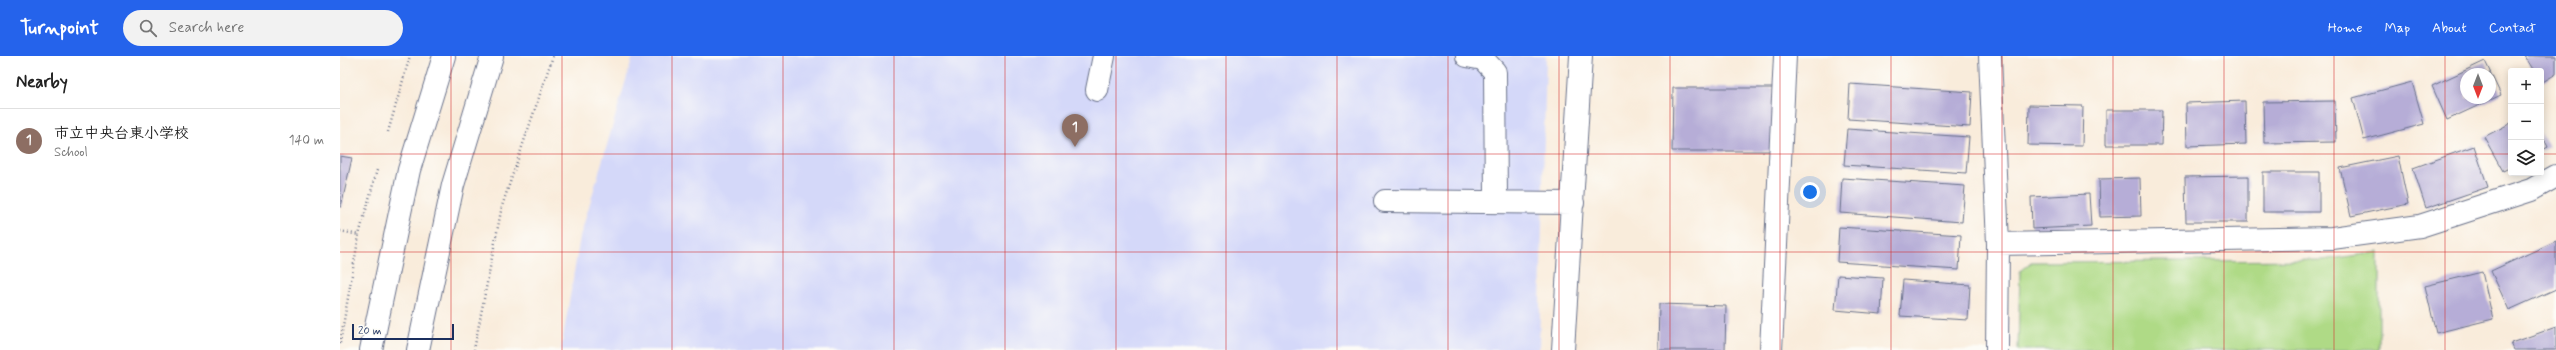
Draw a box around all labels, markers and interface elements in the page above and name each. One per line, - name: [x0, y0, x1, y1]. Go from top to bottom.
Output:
- search box: [123, 10, 403, 46]
- text: Turnpoint: [20, 16, 99, 41]
- icon: search: [137, 17, 159, 39]
- text: Search here: [169, 18, 244, 38]
- text: Home: [2328, 19, 2362, 37]
- text: Map: [2384, 19, 2410, 37]
- text: About: [2432, 19, 2467, 37]
- text: Contact: [2489, 19, 2536, 37]
- north arrow: [2460, 68, 2496, 104]
- map controls: [2508, 68, 2544, 176]
- button: +: [2508, 68, 2544, 104]
- text: Nearby: [16, 71, 68, 93]
- button: −: [2508, 104, 2544, 140]
- pin: 1: [1062, 114, 1088, 147]
- text: 市立中央台東小学校: [54, 124, 189, 144]
- text: 1: [26, 132, 32, 149]
- text: 140 m: [289, 132, 324, 149]
- button: layers: [2508, 140, 2544, 176]
- text: School: [54, 144, 88, 161]
- your location: [1800, 182, 1820, 202]
- scale bar: [352, 322, 454, 341]
- text: 20 m: [358, 324, 381, 338]

